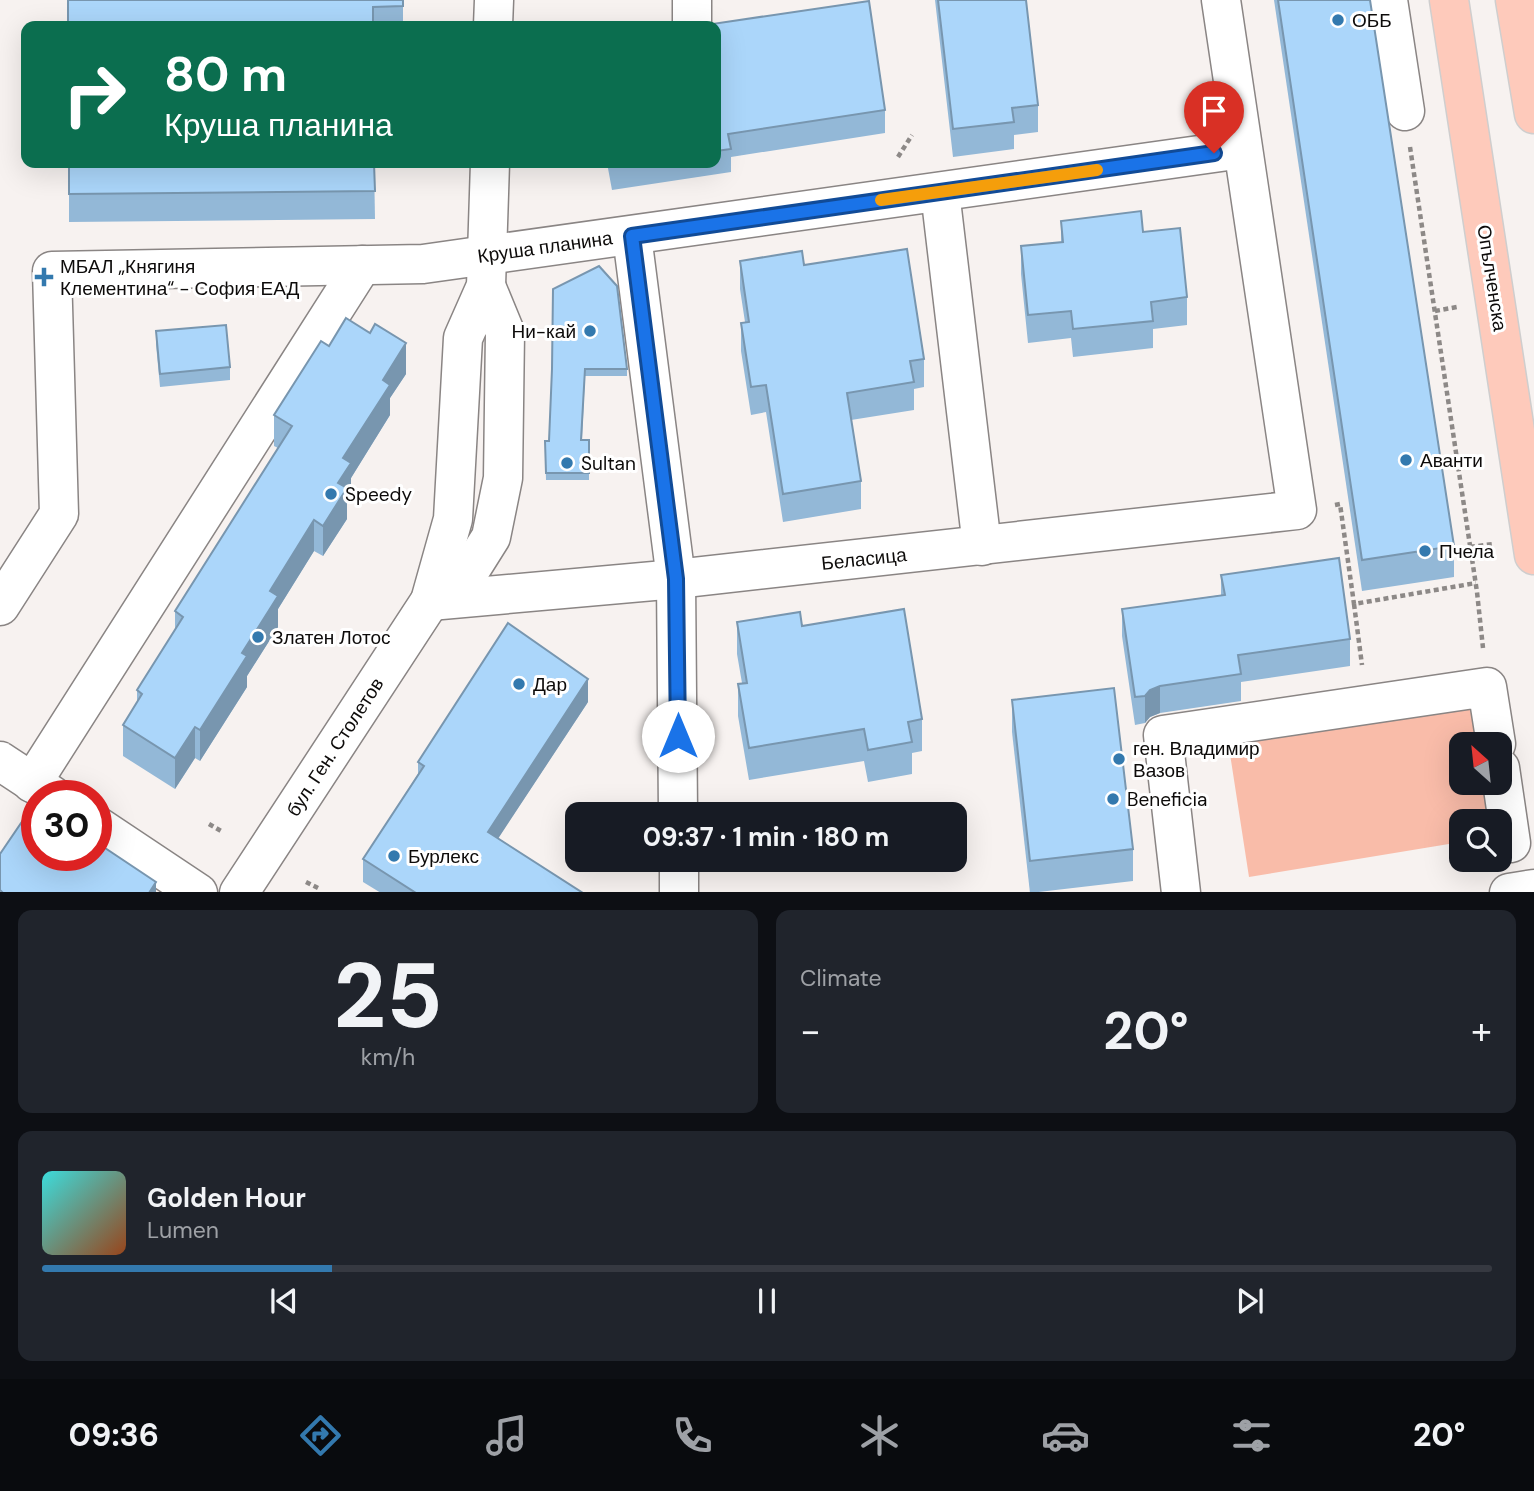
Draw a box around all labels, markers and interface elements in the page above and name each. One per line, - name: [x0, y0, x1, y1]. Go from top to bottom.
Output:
- place label: ОББ: [1352, 8, 1392, 33]
- marker: ОББ: [1330, 12, 1346, 28]
- text: 80 m: [164, 42, 287, 106]
- icon: right: [49, 49, 140, 140]
- pin: [1184, 81, 1244, 153]
- icon: arrive: [1195, 92, 1233, 130]
- text: Круша планина: [164, 104, 393, 146]
- street label: Опълченска: [1471, 223, 1513, 333]
- street label: Круша планина: [476, 225, 614, 269]
- place label: МБАЛ „Княгиня Клементина“ - София ЕАД: [60, 254, 299, 301]
- marker: МБАЛ „Княгиня Клементина“ - София ЕАД: [34, 267, 54, 287]
- place label: Ни-кай: [511, 319, 576, 344]
- marker: Ни-кай: [582, 323, 598, 339]
- place label: Аванти: [1420, 448, 1483, 473]
- place label: Sultan: [581, 451, 636, 476]
- marker: Аванти: [1398, 452, 1414, 468]
- marker: Sultan: [559, 455, 575, 471]
- place label: Speedy: [345, 482, 412, 507]
- marker: Speedy: [323, 486, 339, 502]
- place label: Пчела: [1439, 539, 1495, 564]
- street label: Беласица: [820, 542, 908, 576]
- marker: Пчела: [1417, 543, 1433, 559]
- place label: Златен Лотос: [272, 625, 391, 650]
- marker: Златен Лотос: [250, 629, 266, 645]
- place label: Дар: [533, 672, 567, 697]
- street label: бул. Ген. Столетов: [281, 673, 389, 821]
- marker: Дар: [511, 676, 527, 692]
- position arrow: [641, 699, 715, 773]
- north arrow: [1449, 732, 1512, 794]
- map controls: [1449, 732, 1512, 872]
- place label: ген. Владимир Вазов: [1133, 736, 1260, 783]
- marker: ген. Владимир Вазов: [1111, 751, 1127, 767]
- speed limit sign: 30: [21, 780, 112, 871]
- place label: Beneficia: [1127, 787, 1207, 812]
- marker: Beneficia: [1105, 791, 1121, 807]
- button: search: [1449, 809, 1512, 872]
- text: 09:37 · 1 min · 180 m: [643, 820, 889, 854]
- place label: Бурлекс: [408, 844, 479, 869]
- marker: Бурлекс: [386, 848, 402, 864]
- text: 25: [333, 937, 443, 1055]
- text: Climate: [800, 963, 882, 993]
- text: 20°: [1103, 997, 1189, 1065]
- text: −: [800, 1006, 821, 1056]
- text: +: [1471, 1006, 1492, 1056]
- text: km/h: [361, 1042, 415, 1072]
- text: Golden Hour: [147, 1181, 306, 1215]
- text: Lumen: [147, 1215, 219, 1245]
- icon: previous: [265, 1282, 303, 1320]
- icon: pause: [748, 1282, 786, 1320]
- icon: next: [1231, 1282, 1269, 1320]
- icon: directions: [296, 1411, 345, 1460]
- icon: music: [482, 1411, 531, 1460]
- icon: phone: [668, 1411, 717, 1460]
- icon: climate: [855, 1411, 904, 1460]
- icon: car: [1041, 1411, 1090, 1460]
- icon: filters: [1227, 1411, 1276, 1460]
- text: 09:36: [69, 1414, 159, 1456]
- text: 20°: [1413, 1414, 1465, 1456]

